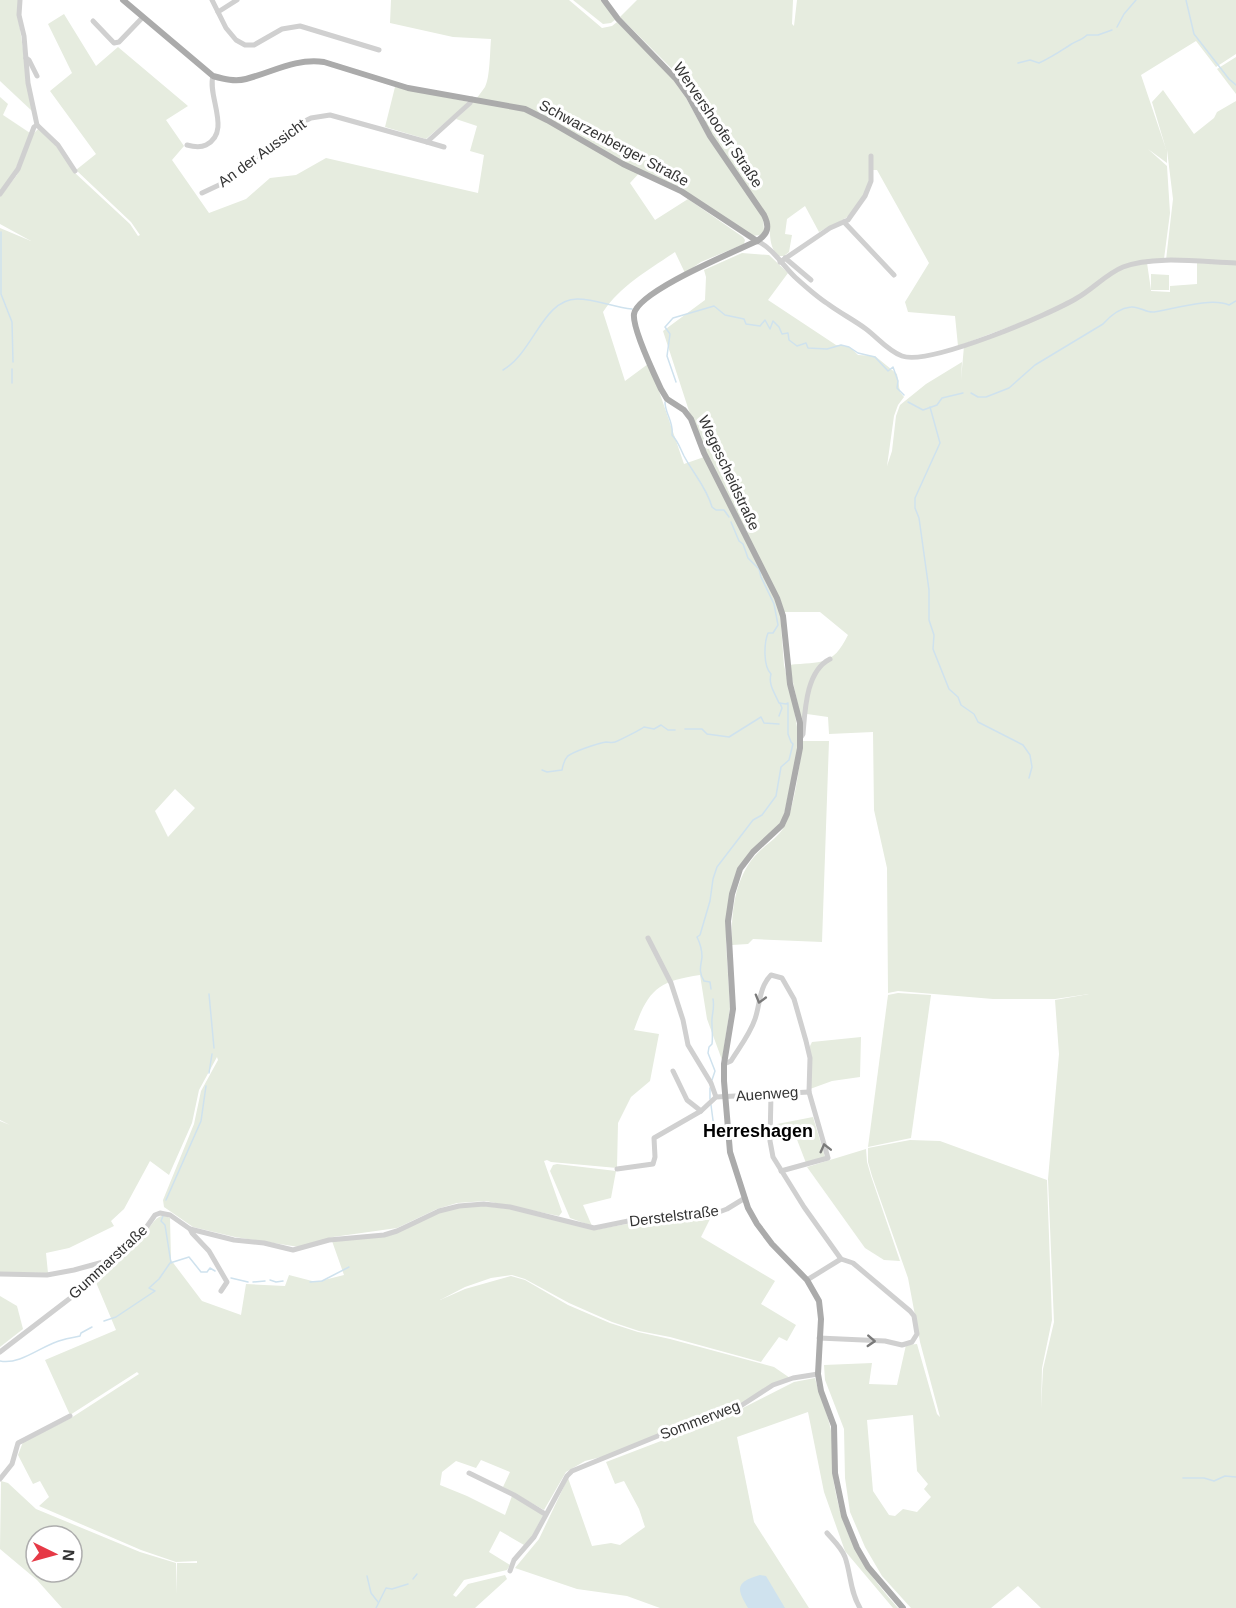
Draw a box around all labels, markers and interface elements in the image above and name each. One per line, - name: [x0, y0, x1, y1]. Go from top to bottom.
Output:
- street label: Wervershoofer Straße: [670, 59, 767, 191]
- street label: Schwarzenberger Straße: [537, 96, 692, 189]
- street label: An der Aussicht: [215, 115, 310, 190]
- street label: Wegescheidstraße: [695, 413, 764, 533]
- one-way arrow: [755, 993, 767, 1004]
- street label: Auenweg: [735, 1083, 799, 1104]
- district label: Herreshagen: [703, 1121, 813, 1141]
- one-way arrow: [819, 1143, 832, 1153]
- street label: Derstelstraße: [628, 1202, 720, 1229]
- street label: Gummarstraße: [65, 1221, 150, 1302]
- one-way arrow: [867, 1334, 876, 1347]
- street label: Sommerweg: [657, 1397, 742, 1443]
- north arrow: [24, 1524, 84, 1584]
- text: N: [59, 1549, 77, 1562]

